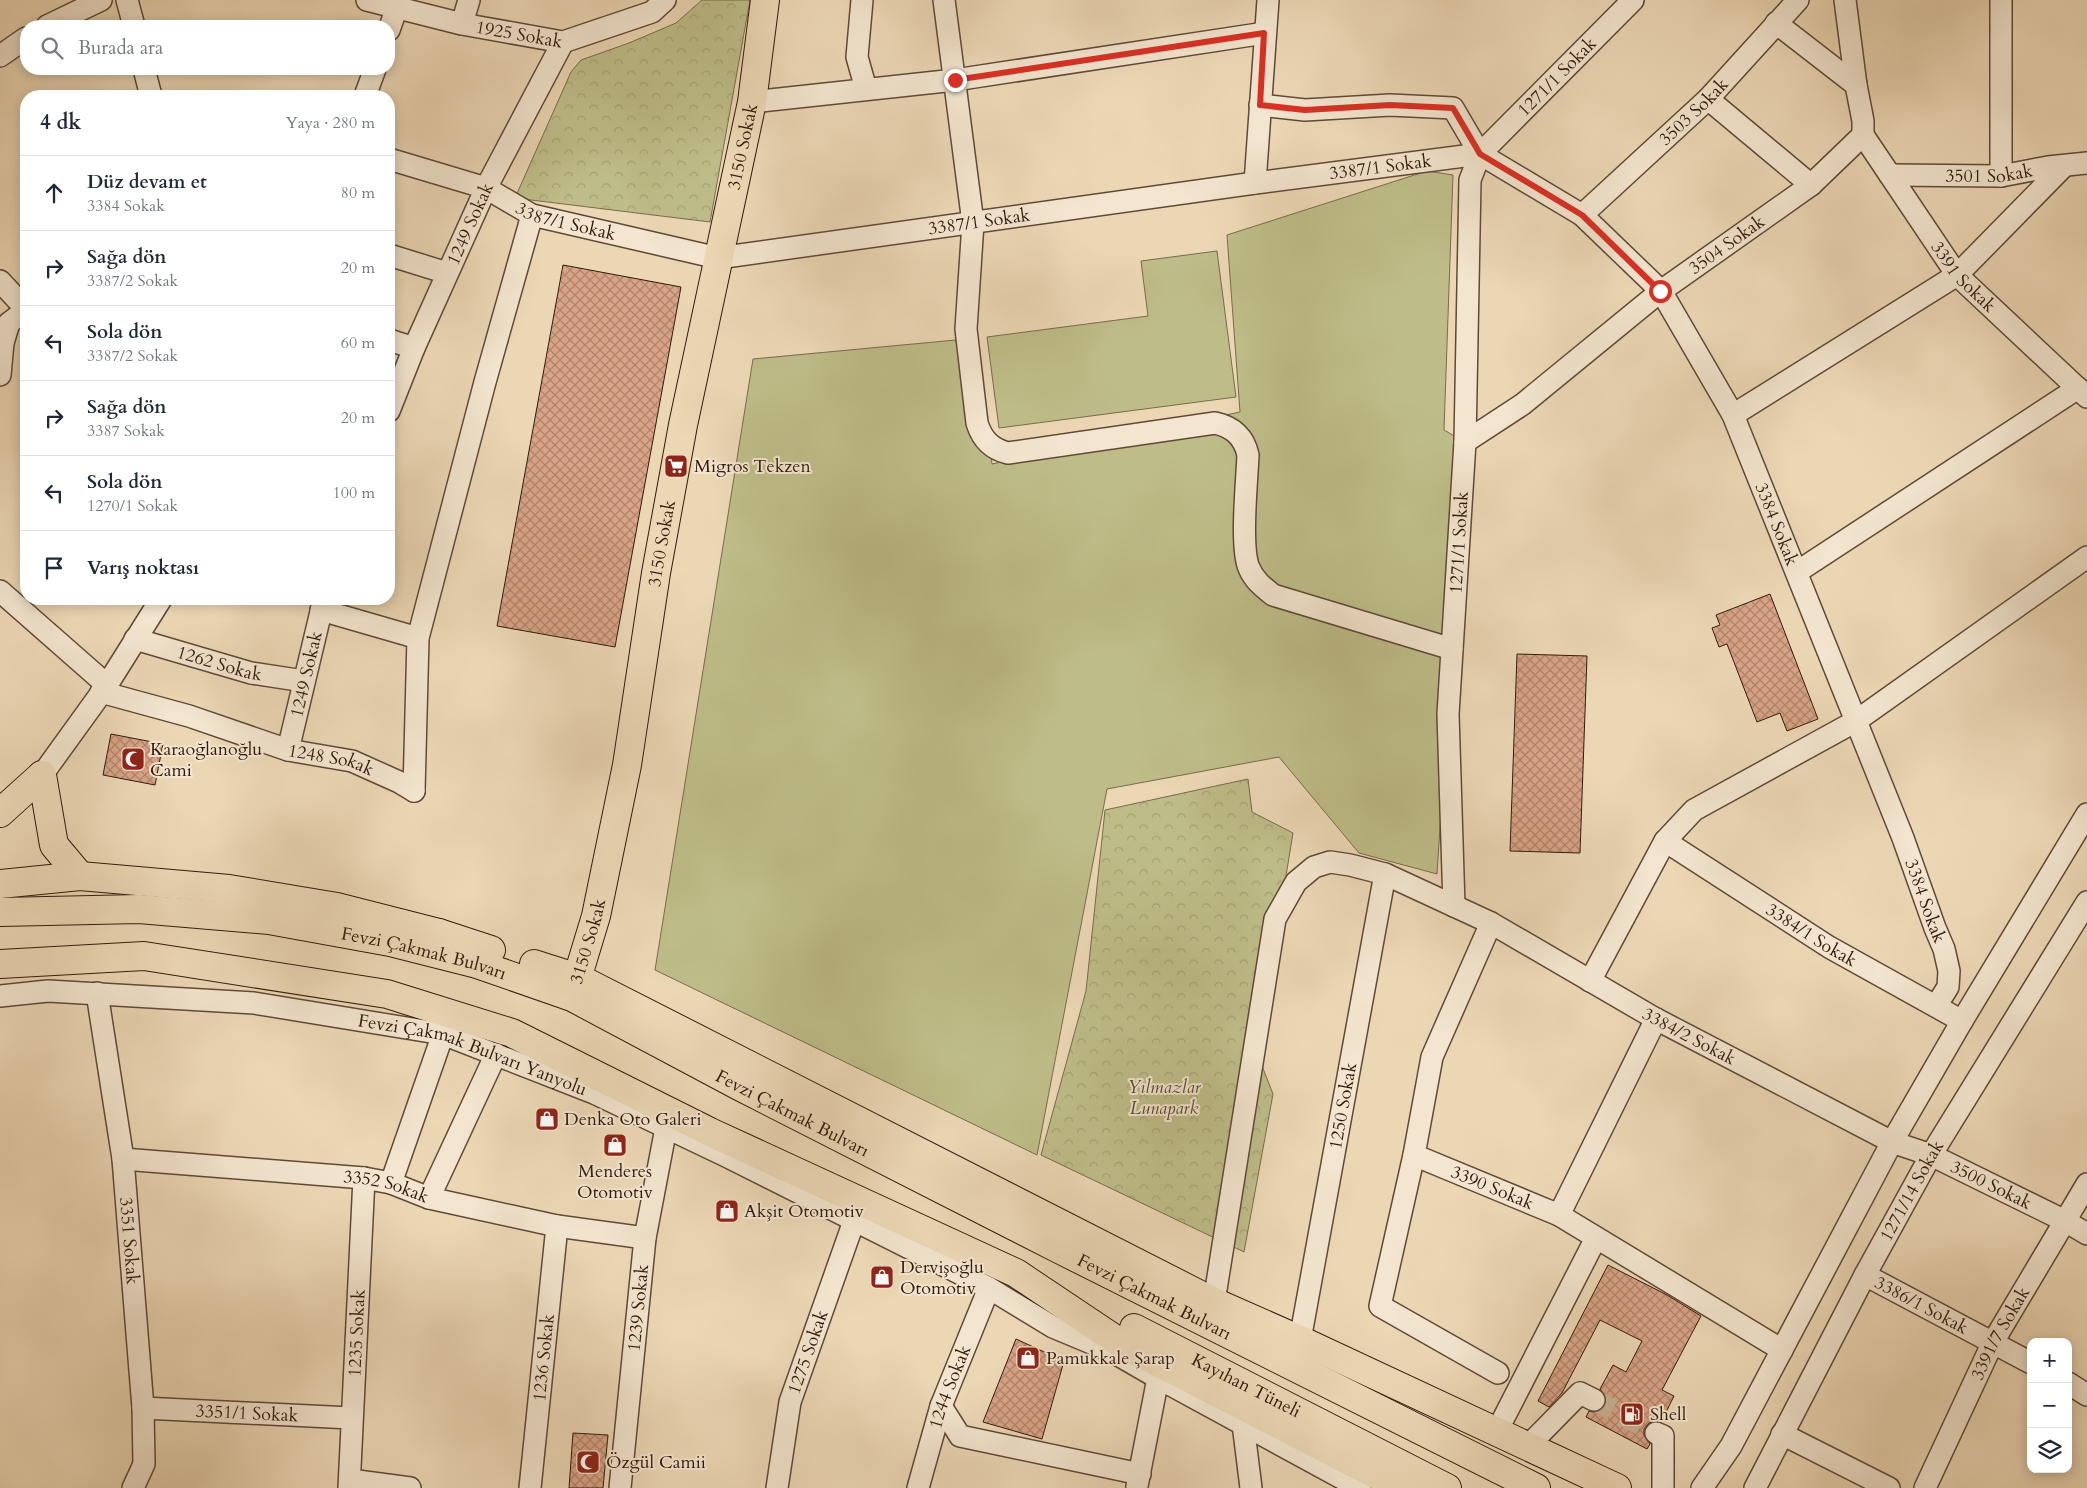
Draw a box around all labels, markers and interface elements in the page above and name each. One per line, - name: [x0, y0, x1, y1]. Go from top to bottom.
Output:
- street label: 1925 Sokak: [474, 15, 565, 55]
- search box: [20, 20, 395, 75]
- street label: 1271/1 Sokak: [1512, 32, 1602, 122]
- icon: search: [38, 34, 66, 62]
- text: Burada ara: [78, 35, 163, 61]
- route end: [944, 69, 967, 92]
- street label: 3503 Sokak: [1653, 73, 1734, 151]
- street label: 3150 Sokak: [722, 101, 764, 192]
- text: 4 dk: [40, 108, 81, 137]
- text: Yaya · 280 m: [286, 112, 375, 134]
- street label: 3387/1 Sokak: [1328, 148, 1433, 186]
- street label: 3501 Sokak: [1945, 158, 2035, 189]
- text: Düz devam et: [87, 169, 207, 195]
- icon: ahead: [40, 179, 68, 207]
- street label: 1249 Sokak: [441, 179, 500, 269]
- text: 80 m: [341, 182, 375, 204]
- text: 3384 Sokak: [87, 195, 165, 217]
- street label: 3387/1 Sokak: [511, 196, 619, 247]
- street label: 3387/1 Sokak: [926, 203, 1032, 242]
- street label: 3504 Sokak: [1684, 209, 1770, 281]
- street label: 3391 Sokak: [1925, 236, 2001, 318]
- text: Sağa dön: [87, 244, 167, 270]
- icon: right: [40, 254, 68, 282]
- text: 20 m: [341, 257, 375, 279]
- text: 3387/2 Sokak: [87, 270, 178, 292]
- route start: [1649, 280, 1672, 303]
- text: Sola dön: [87, 319, 162, 345]
- icon: left: [40, 329, 68, 357]
- text: 60 m: [341, 332, 375, 354]
- text: 3387/2 Sokak: [87, 345, 178, 367]
- text: Sağa dön: [87, 394, 167, 420]
- icon: right: [40, 404, 68, 432]
- text: 20 m: [341, 407, 375, 429]
- text: 3387 Sokak: [87, 420, 165, 442]
- supermarket icon: Migros Tekzen: [663, 453, 689, 479]
- place label: Migros Tekzen: [694, 454, 811, 479]
- text: Sola dön: [87, 469, 162, 495]
- icon: left: [40, 479, 68, 507]
- street label: 3384 Sokak: [1748, 479, 1804, 570]
- text: 100 m: [333, 482, 375, 504]
- street label: 1271/1 Sokak: [1444, 490, 1475, 594]
- text: 1270/1 Sokak: [87, 495, 178, 517]
- street label: 3150 Sokak: [642, 498, 682, 588]
- icon: arrive: [40, 554, 68, 582]
- text: Varış noktası: [87, 555, 199, 581]
- street label: 1249 Sokak: [284, 628, 329, 720]
- street label: 1262 Sokak: [174, 640, 264, 688]
- place label: Karaoğlanoğlu Cami: [150, 737, 262, 783]
- street label: 1248 Sokak: [286, 738, 378, 782]
- mosque icon: Karaoğlanoğlu Cami: [120, 746, 146, 772]
- street label: 3384 Sokak: [1898, 856, 1952, 947]
- street label: 3150 Sokak: [564, 896, 612, 987]
- street label: 3384/1 Sokak: [1761, 898, 1861, 973]
- street label: Fevzi Çakmak Bulvarı: [339, 921, 510, 986]
- street label: 3384/2 Sokak: [1637, 1002, 1741, 1072]
- street label: Fevzi Çakmak Bulvarı Yanyolu: [356, 1008, 591, 1102]
- street label: 1250 Sokak: [1323, 1060, 1363, 1151]
- street label: Fevzi Çakmak Bulvarı: [711, 1064, 873, 1163]
- park label: Yılmazlar Lunapark: [1127, 1075, 1202, 1121]
- shop icon: Denka Oto Galeri: [534, 1106, 560, 1132]
- place label: Denka Oto Galeri: [564, 1107, 702, 1132]
- shop icon: Menderes Otomotiv: [602, 1132, 628, 1158]
- street label: 1271/14 Sokak: [1874, 1135, 1950, 1246]
- street label: 3500 Sokak: [1946, 1155, 2036, 1216]
- place label: Menderes Otomotiv: [577, 1159, 654, 1205]
- street label: 3390 Sokak: [1447, 1160, 1538, 1216]
- street label: 3352 Sokak: [342, 1164, 433, 1210]
- street label: 3351 Sokak: [113, 1196, 145, 1286]
- shop icon: Akşit Otomotiv: [714, 1198, 740, 1224]
- place label: Akşit Otomotiv: [744, 1199, 865, 1224]
- street label: Fevzi Çakmak Bulvarı: [1073, 1248, 1236, 1346]
- place label: Dervişoğlu Otomotiv: [900, 1255, 984, 1301]
- street label: 1239 Sokak: [622, 1263, 655, 1353]
- shop icon: Dervişoğlu Otomotiv: [869, 1264, 895, 1290]
- street label: 3386/1 Sokak: [1870, 1270, 1973, 1341]
- street label: 3391/7 Sokak: [1965, 1282, 2036, 1384]
- street label: 1235 Sokak: [342, 1288, 372, 1378]
- street label: 1275 Sokak: [782, 1306, 835, 1398]
- street label: 1236 Sokak: [527, 1313, 561, 1403]
- map controls: [2027, 1338, 2072, 1473]
- button: +: [2027, 1338, 2072, 1383]
- street label: 1244 Sokak: [923, 1341, 978, 1432]
- shop icon: Pamukkale Şarap: [1015, 1345, 1041, 1371]
- place label: Pamukkale Şarap: [1046, 1346, 1175, 1371]
- street label: Kayıhan Tüneli: [1187, 1347, 1305, 1424]
- button: −: [2027, 1383, 2072, 1428]
- street label: 3351/1 Sokak: [195, 1399, 299, 1428]
- fuel station icon: Shell: [1619, 1401, 1645, 1427]
- place label: Shell: [1650, 1402, 1687, 1427]
- button: layers: [2027, 1428, 2072, 1473]
- mosque icon: Özgül Camii: [575, 1449, 601, 1475]
- place label: Özgül Camii: [606, 1450, 706, 1475]

